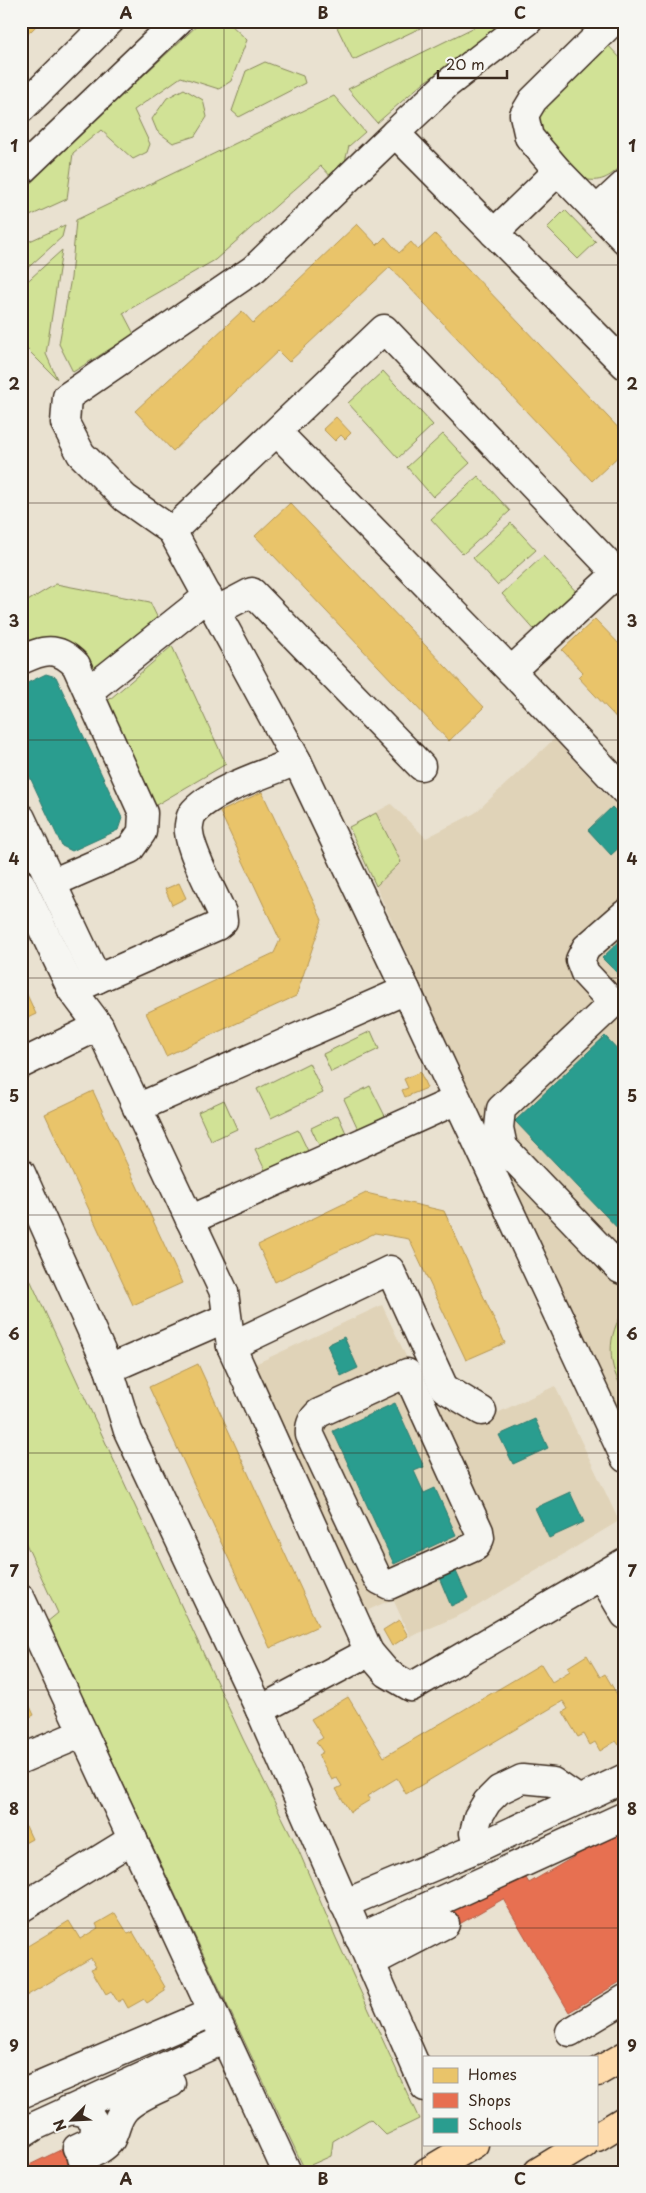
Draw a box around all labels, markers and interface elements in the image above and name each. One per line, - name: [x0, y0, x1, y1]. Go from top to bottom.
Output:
- text: A: [120, 0, 133, 24]
- text: B: [318, 0, 329, 24]
- text: C: [514, 0, 526, 24]
- scale bar: [438, 48, 507, 80]
- text: 20 m: [446, 52, 485, 75]
- text: 1: [10, 133, 18, 157]
- text: 1: [628, 133, 636, 157]
- text: 2: [8, 371, 20, 395]
- text: 2: [626, 371, 638, 395]
- text: 3: [9, 608, 19, 632]
- text: 3: [627, 608, 637, 632]
- text: 4: [9, 846, 20, 870]
- text: 4: [627, 846, 638, 870]
- text: 5: [9, 1083, 19, 1107]
- text: 5: [627, 1083, 637, 1107]
- text: 6: [8, 1321, 20, 1345]
- text: 6: [626, 1321, 638, 1345]
- text: 7: [9, 1558, 19, 1582]
- text: 7: [627, 1558, 637, 1582]
- text: 8: [9, 1796, 19, 1820]
- text: 8: [627, 1796, 637, 1820]
- text: 9: [9, 2033, 19, 2057]
- text: 9: [627, 2033, 637, 2057]
- legend: [423, 2056, 598, 2146]
- text: Homes: [468, 2062, 517, 2085]
- text: Shops: [468, 2088, 511, 2111]
- north arrow: [48, 2096, 98, 2146]
- text: Schools: [468, 2112, 522, 2135]
- text: N: [48, 2116, 72, 2135]
- text: A: [120, 2166, 133, 2190]
- text: B: [318, 2166, 329, 2190]
- text: C: [514, 2166, 526, 2190]

